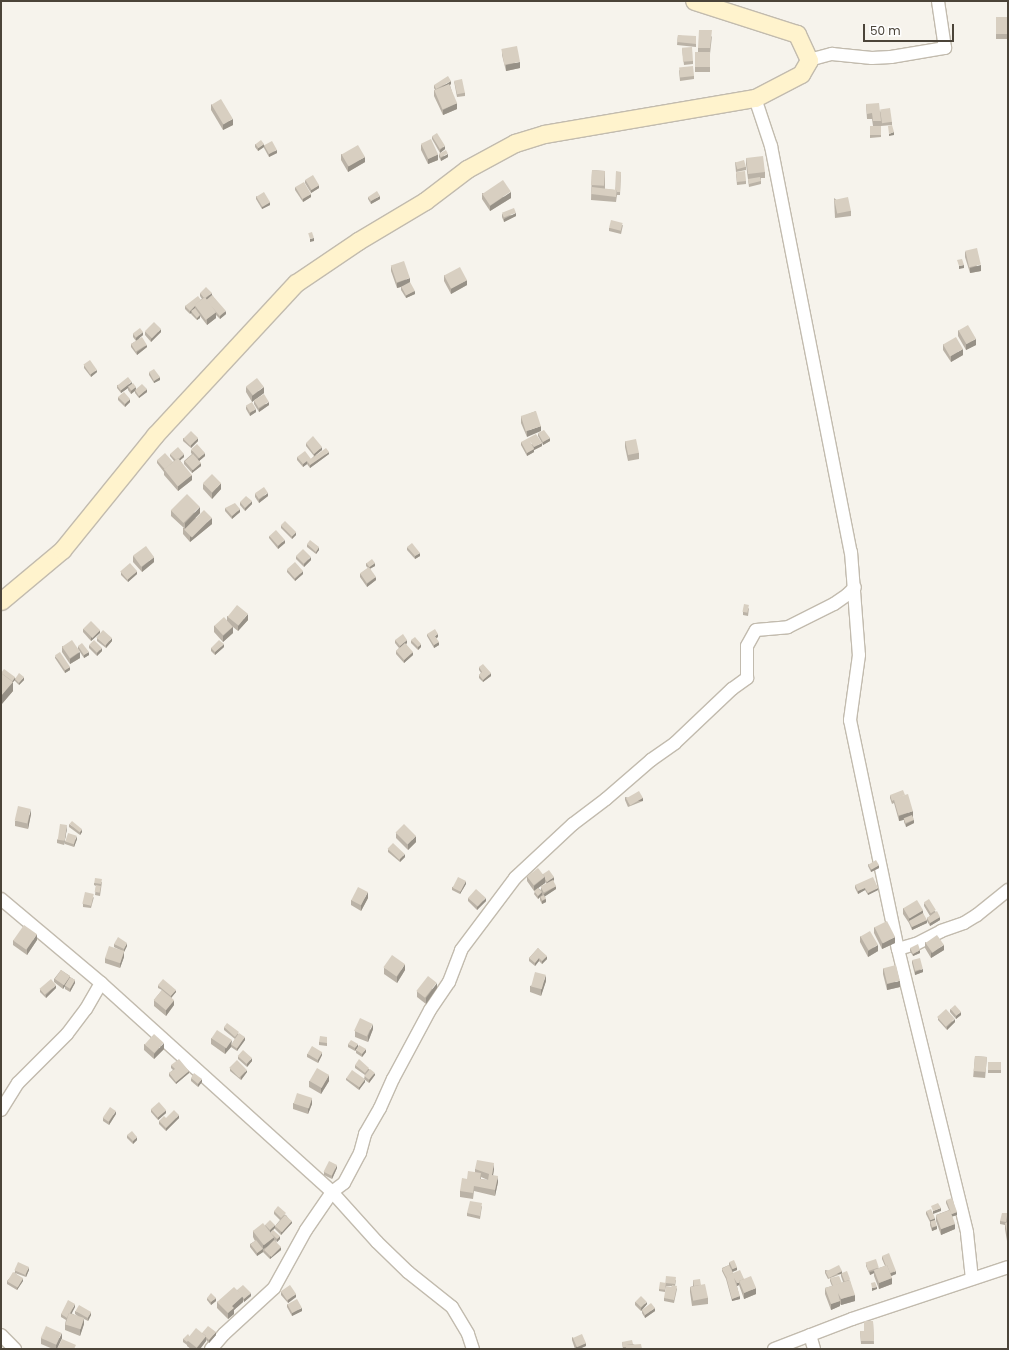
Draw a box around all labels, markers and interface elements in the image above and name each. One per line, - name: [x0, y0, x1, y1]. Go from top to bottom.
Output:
- scale bar: [865, 16, 956, 42]
- text: 50 m: [870, 22, 901, 39]

